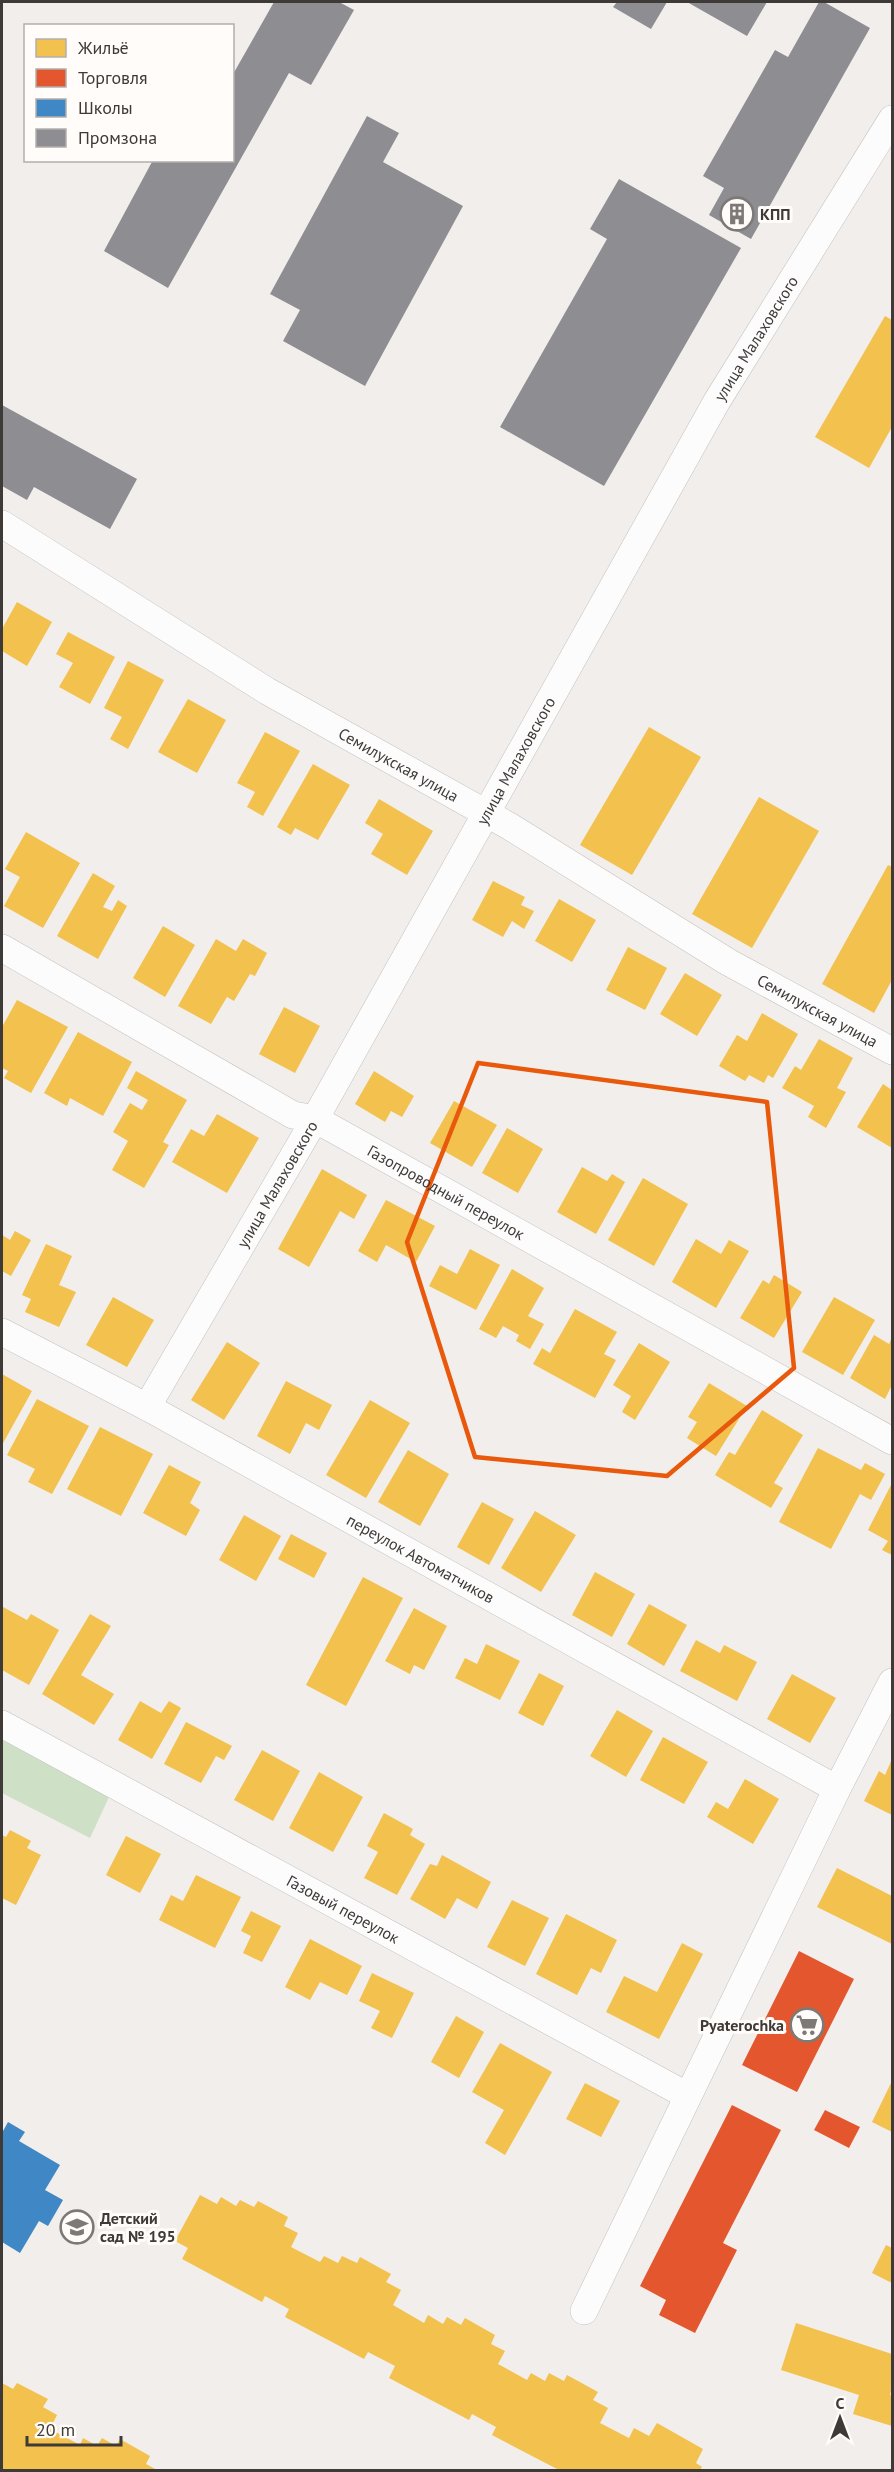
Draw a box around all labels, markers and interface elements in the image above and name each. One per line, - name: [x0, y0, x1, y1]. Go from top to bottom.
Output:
- legend: [24, 24, 234, 162]
- text: Жильё: [77, 36, 129, 59]
- text: Торговля: [78, 66, 148, 89]
- text: Школы: [78, 96, 133, 119]
- text: Промзона: [78, 126, 157, 149]
- building icon: КПП: [719, 196, 755, 232]
- place label: КПП: [760, 204, 790, 224]
- street label: улица Малаховского: [710, 272, 802, 405]
- street label: улица Малаховского: [472, 693, 559, 828]
- street label: Семилукская улица: [335, 723, 462, 806]
- street label: Семилукская улица: [754, 970, 881, 1051]
- street label: улица Малаховского: [232, 1117, 322, 1251]
- street label: Газопроводный переулок: [364, 1140, 528, 1244]
- street label: переулок Автоматчиков: [343, 1510, 498, 1607]
- street label: Газовый переулок: [283, 1870, 403, 1948]
- supermarket icon: Pyaterochka: [789, 2007, 825, 2043]
- place label: Pyaterochka: [700, 2015, 784, 2035]
- place label: Детский сад № 195: [100, 2208, 176, 2246]
- school or university icon: Детский сад № 195: [59, 2209, 95, 2245]
- north arrow: [810, 2388, 870, 2448]
- text: С: [836, 2393, 845, 2413]
- scale bar: [27, 2409, 122, 2447]
- text: 20 m: [36, 2418, 75, 2441]

